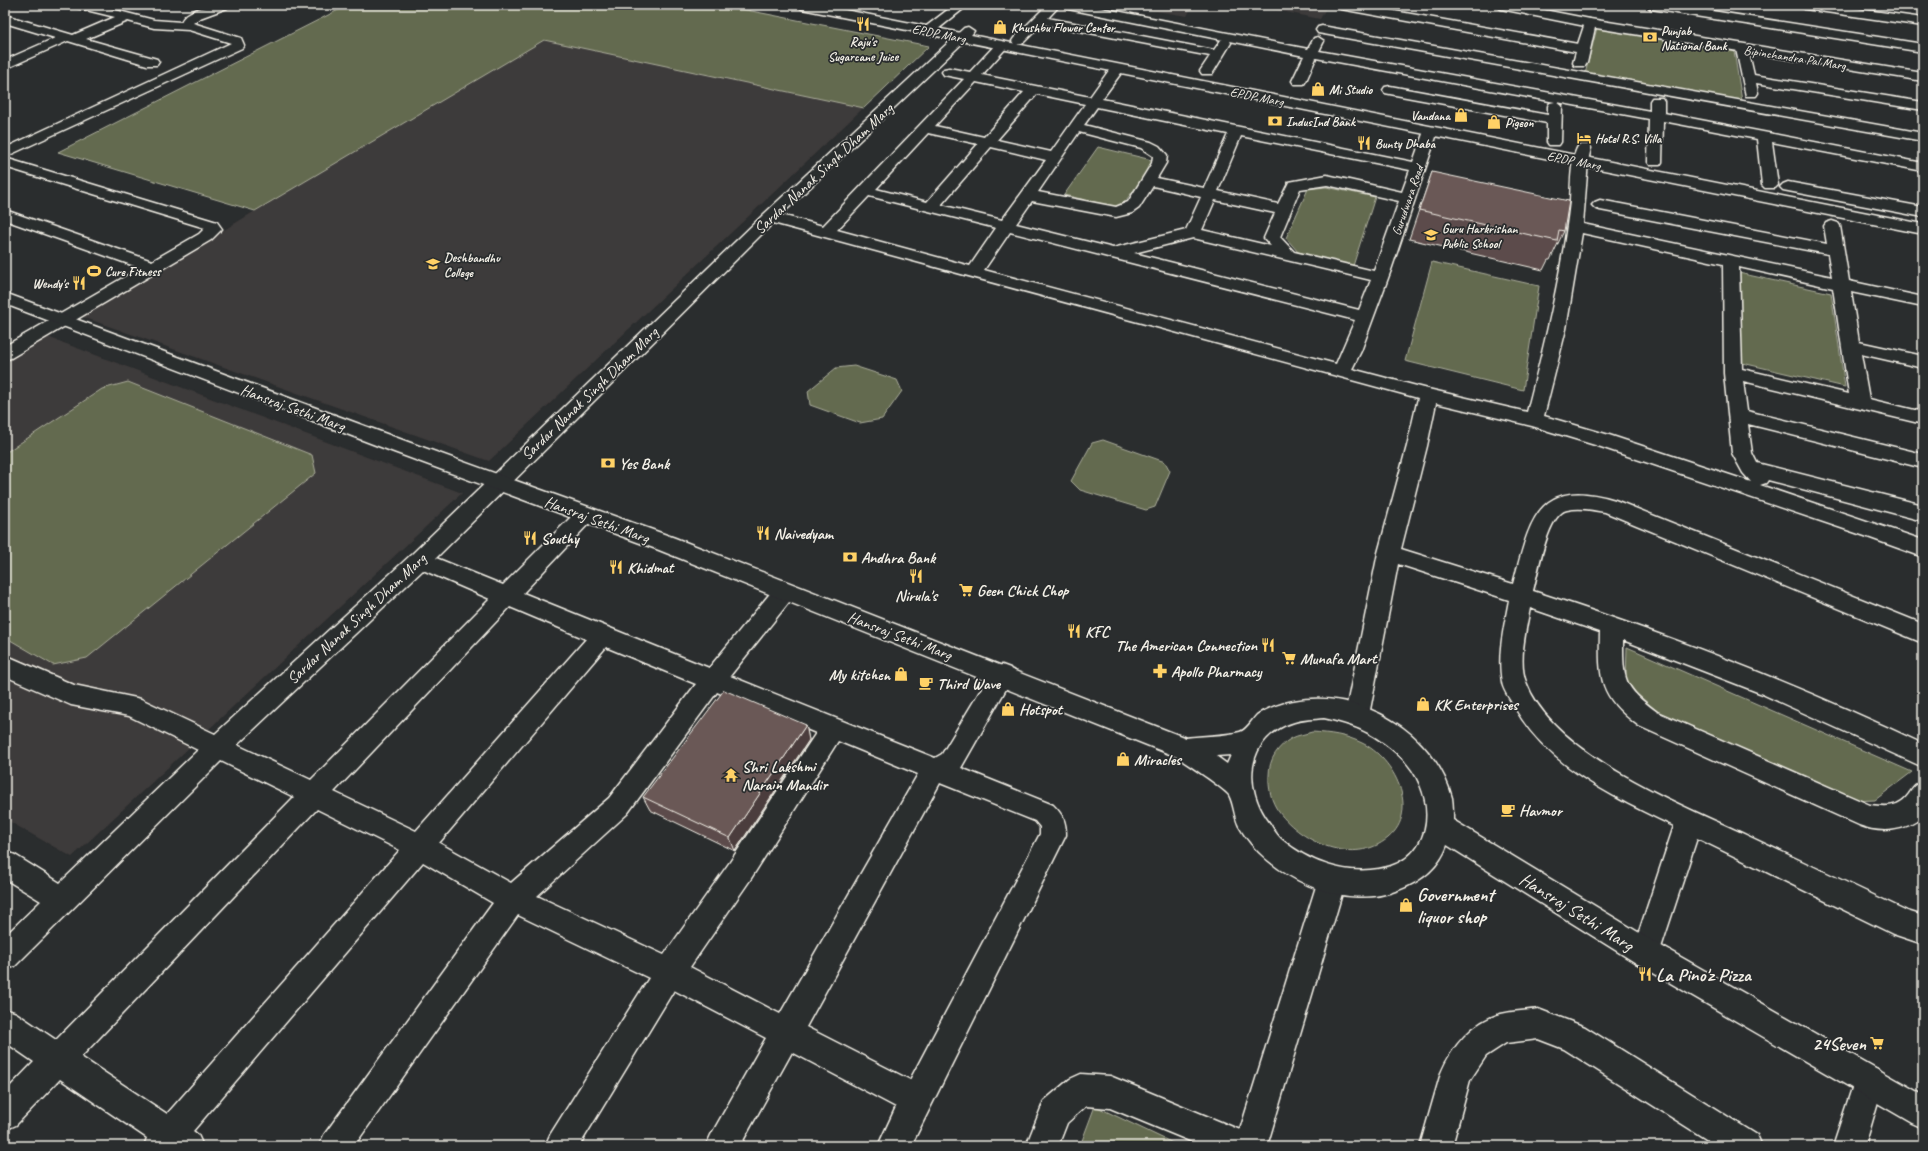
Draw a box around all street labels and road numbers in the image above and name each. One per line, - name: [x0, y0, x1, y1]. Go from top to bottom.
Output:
- street label: EPDP Marg: [911, 21, 968, 47]
- street label: Bipinchandra Pal Marg: [1743, 42, 1848, 74]
- street label: EPDP Marg: [1229, 84, 1286, 110]
- street label: Sardar Nanak Singh Dham Marg: [750, 98, 898, 239]
- street label: EPDP Marg: [1546, 148, 1603, 174]
- street label: Gurudwara Road: [1388, 161, 1428, 238]
- street label: Sardar Nanak Singh Dham Marg: [517, 322, 663, 465]
- street label: Hansraj Sethi Marg: [238, 380, 349, 437]
- street label: Hansraj Sethi Marg: [542, 492, 653, 549]
- street label: Sardar Nanak Singh Dham Marg: [283, 548, 431, 689]
- street label: Hansraj Sethi Marg: [845, 607, 956, 665]
- street label: Hansraj Sethi Marg: [1515, 867, 1639, 957]

